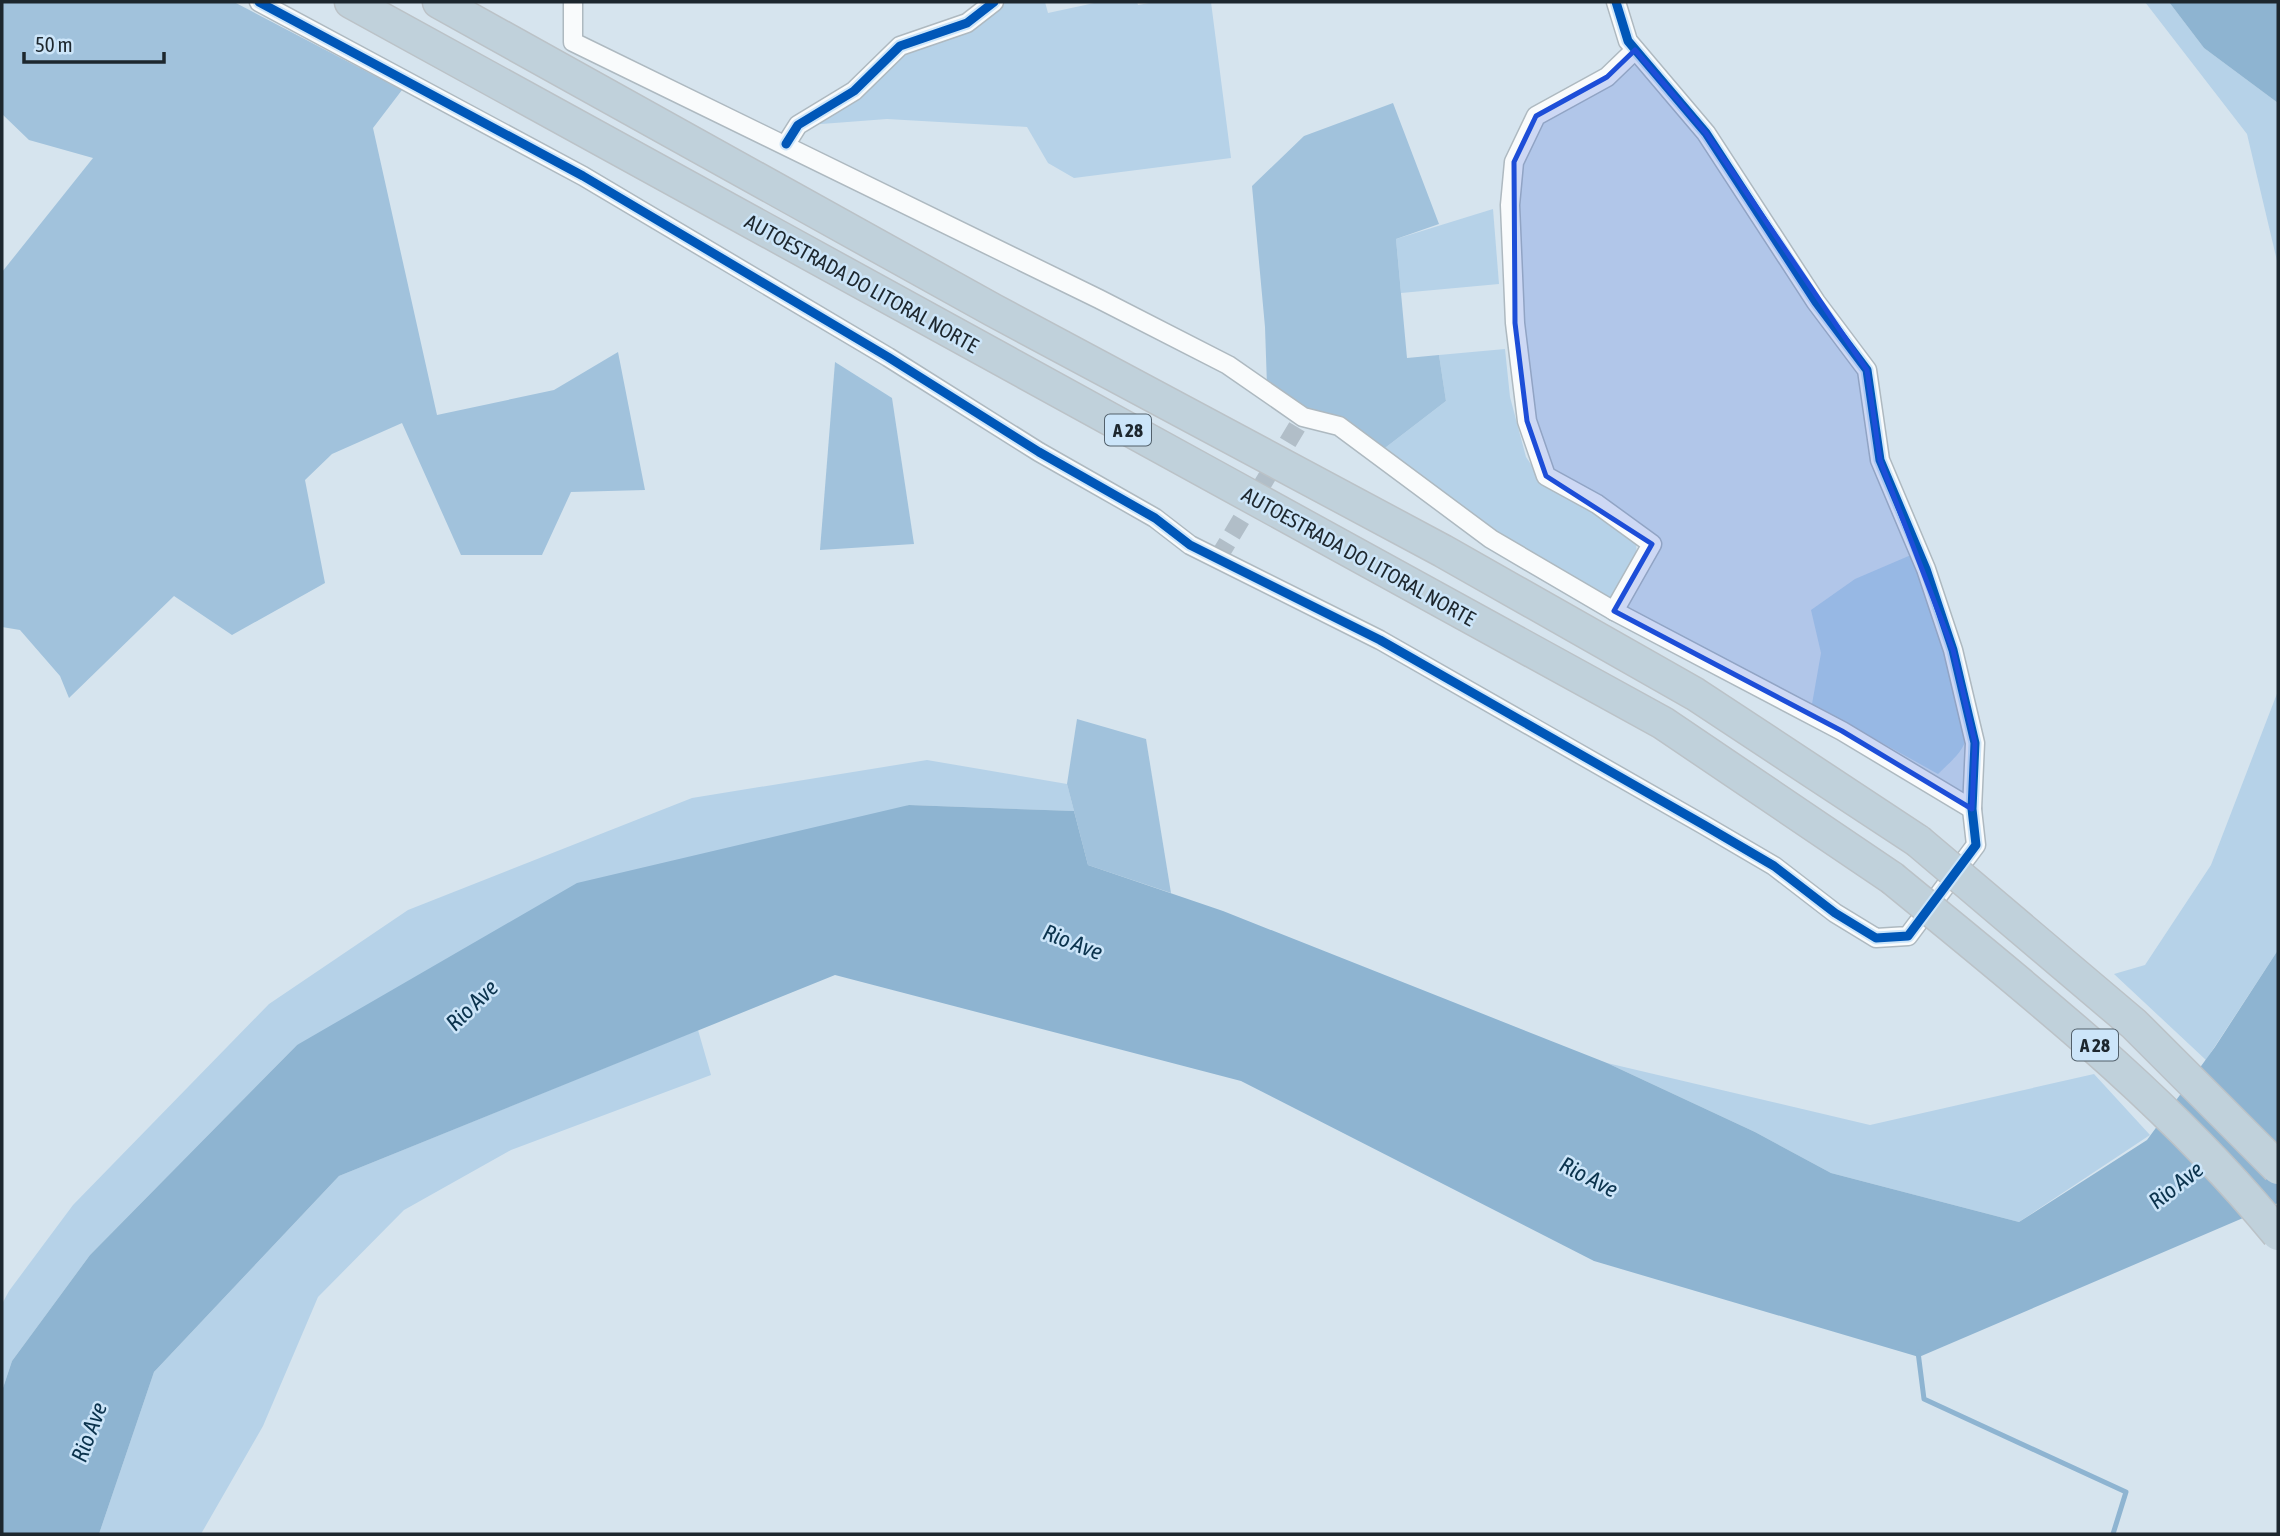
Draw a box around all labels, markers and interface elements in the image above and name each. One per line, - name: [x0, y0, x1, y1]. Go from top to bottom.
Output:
- scale bar: [24, 21, 164, 65]
- text: 50 m: [35, 32, 73, 56]
- street label: AUTOESTRADA DO LITORAL NORTE: [741, 209, 983, 357]
- road number: A 28: [1105, 414, 1151, 446]
- street label: AUTOESTRADA DO LITORAL NORTE: [1238, 482, 1480, 630]
- water label: Rio Ave: [1040, 919, 1106, 965]
- water label: Rio Ave: [441, 974, 503, 1036]
- road number: A 28: [2072, 1030, 2118, 1060]
- water label: Rio Ave: [1556, 1151, 1622, 1203]
- water label: Rio Ave: [2144, 1156, 2208, 1214]
- water label: Rio Ave: [66, 1399, 112, 1465]

